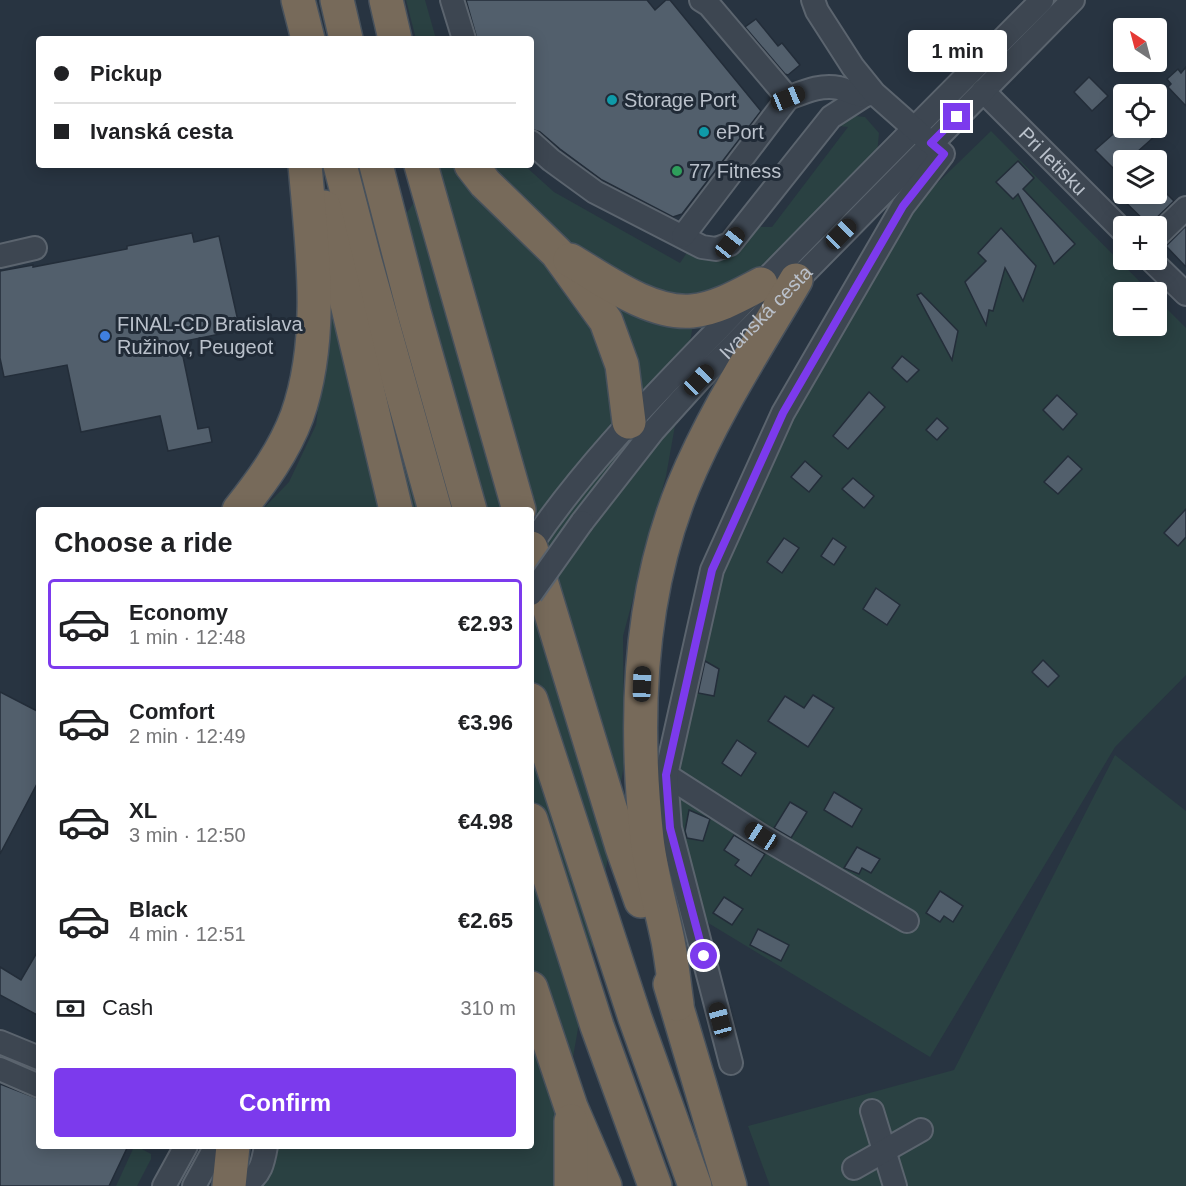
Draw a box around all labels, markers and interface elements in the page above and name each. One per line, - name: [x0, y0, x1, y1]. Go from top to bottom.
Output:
- north arrow: [1113, 18, 1167, 72]
- map controls: [1113, 18, 1167, 336]
- callout: 1 min: [908, 30, 1006, 72]
- text: 1 min: [931, 40, 984, 62]
- text: Pickup: [90, 61, 162, 86]
- car: [768, 83, 808, 113]
- button: locate: [1113, 84, 1167, 138]
- place label: Storage Port: [624, 89, 737, 111]
- marker: Storage Port: [605, 93, 619, 107]
- route end: [943, 103, 970, 130]
- text: Ivanská cesta: [90, 119, 233, 144]
- place label: ePort: [716, 121, 764, 143]
- street label: Pri letisku: [1015, 123, 1091, 199]
- marker: ePort: [697, 125, 711, 139]
- button: layers: [1113, 150, 1167, 204]
- place label: 77 Fitness: [689, 160, 781, 182]
- marker: 77 Fitness: [670, 164, 684, 178]
- car: [822, 215, 860, 253]
- button: +: [1113, 216, 1167, 270]
- car: [712, 223, 748, 263]
- street label: Ivanská cesta: [715, 260, 817, 364]
- button: −: [1113, 282, 1167, 336]
- place label: FINAL-CD Bratislava Ružinov, Peugeot: [117, 313, 303, 358]
- marker: FINAL-CD Bratislava Ružinov, Peugeot: [98, 329, 112, 343]
- car: [680, 361, 718, 399]
- text: Choose a ride: [54, 528, 233, 558]
- icon: car: [57, 597, 111, 651]
- text: Economy: [129, 600, 228, 625]
- text: €2.93: [458, 611, 513, 636]
- text: 1 min · 12:48: [129, 626, 246, 648]
- car: [632, 666, 652, 702]
- icon: car: [57, 696, 111, 750]
- text: Comfort: [129, 699, 215, 724]
- text: €3.96: [458, 710, 513, 735]
- text: 2 min · 12:49: [129, 725, 246, 747]
- icon: car: [57, 795, 111, 849]
- text: XL: [129, 798, 157, 823]
- text: €4.98: [458, 809, 513, 834]
- car: [741, 819, 781, 853]
- text: 3 min · 12:50: [129, 824, 246, 846]
- icon: car: [57, 894, 111, 948]
- text: Black: [129, 897, 188, 922]
- text: €2.65: [458, 908, 513, 933]
- text: 4 min · 12:51: [129, 923, 246, 945]
- route start: [690, 942, 717, 969]
- icon: cash: [54, 992, 87, 1025]
- text: Cash: [102, 995, 153, 1020]
- text: 310 m: [460, 997, 516, 1019]
- car: [707, 1000, 733, 1040]
- button: Confirm: [54, 1068, 516, 1137]

